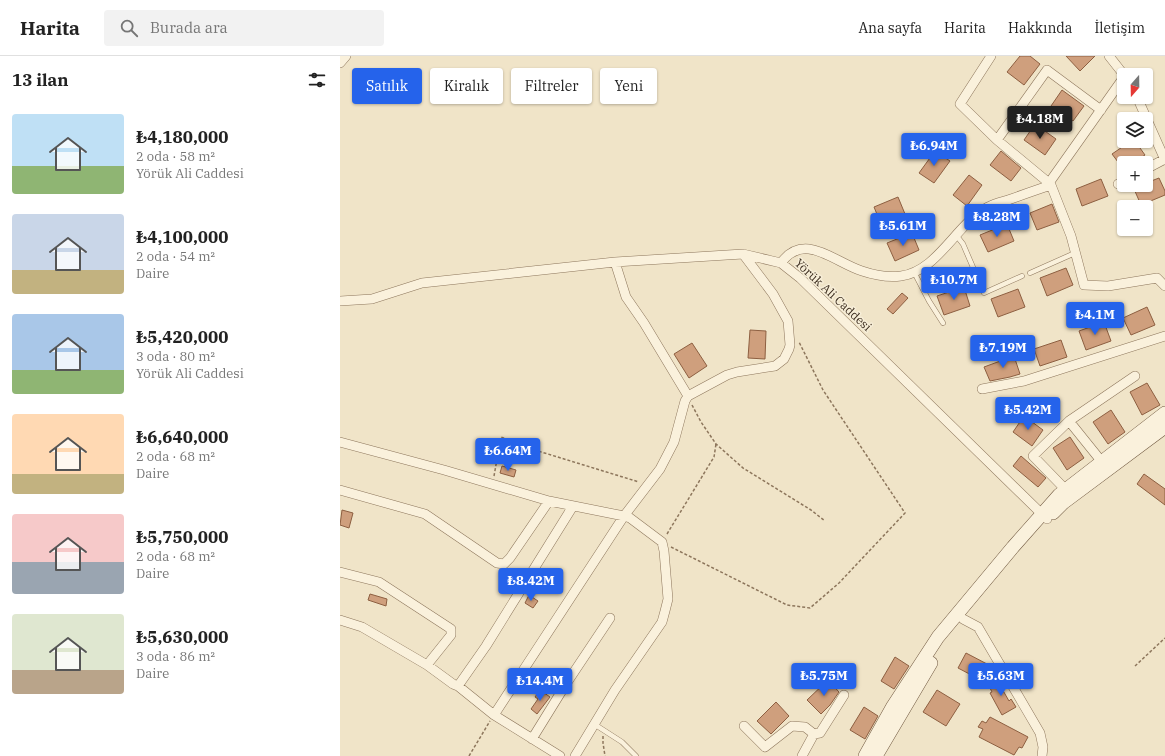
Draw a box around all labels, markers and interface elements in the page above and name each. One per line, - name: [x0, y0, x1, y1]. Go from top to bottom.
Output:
- search box: [104, 10, 384, 46]
- text: Harita: [20, 16, 80, 40]
- icon: search: [118, 17, 140, 39]
- text: Burada ara: [150, 18, 228, 37]
- text: Ana sayfa: [858, 19, 922, 37]
- text: Harita: [944, 19, 986, 37]
- text: Hakkında: [1008, 19, 1073, 37]
- text: İletişim: [1095, 19, 1145, 37]
- chip: Satılık: [352, 68, 422, 104]
- chip: Kiralık: [430, 68, 503, 104]
- chip: Filtreler: [511, 68, 592, 104]
- chip: Yeni: [600, 68, 657, 104]
- north arrow: [1117, 68, 1153, 104]
- map controls: [1117, 68, 1153, 236]
- text: 13 ilan: [12, 69, 69, 91]
- icon: filters: [306, 69, 328, 91]
- pin: ₺4.18M: [1007, 106, 1073, 140]
- text: ₺4.18M: [1016, 110, 1064, 127]
- button: layers: [1117, 112, 1153, 148]
- text: ₺4,180,000: [136, 126, 228, 148]
- icon: home: [44, 130, 92, 178]
- pin: ₺6.94M: [901, 133, 967, 167]
- text: ₺6.94M: [910, 137, 958, 154]
- text: 2 oda · 58 m²: [136, 148, 215, 165]
- button: +: [1117, 156, 1153, 192]
- text: Yörük Ali Caddesi: [136, 165, 244, 182]
- button: −: [1117, 200, 1153, 236]
- pin: ₺8.28M: [964, 204, 1030, 238]
- text: ₺8.28M: [973, 208, 1021, 225]
- pin: ₺5.61M: [870, 213, 936, 247]
- text: ₺5.61M: [879, 217, 927, 234]
- text: ₺4,100,000: [136, 226, 228, 248]
- icon: home: [44, 230, 92, 278]
- text: 2 oda · 54 m²: [136, 248, 215, 265]
- street label: Yörük Ali Caddesi: [792, 255, 875, 334]
- text: Daire: [136, 265, 169, 282]
- pin: ₺10.7M: [921, 267, 987, 301]
- text: ₺10.7M: [930, 271, 978, 288]
- pin: ₺4.1M: [1067, 302, 1123, 336]
- text: ₺4.1M: [1075, 306, 1115, 323]
- text: ₺5,420,000: [136, 326, 228, 348]
- icon: home: [44, 330, 92, 378]
- pin: ₺7.19M: [970, 335, 1036, 369]
- text: ₺7.19M: [979, 339, 1027, 356]
- text: 3 oda · 80 m²: [136, 348, 215, 365]
- text: Yörük Ali Caddesi: [136, 365, 244, 382]
- pin: ₺5.42M: [995, 397, 1061, 431]
- text: ₺5.42M: [1004, 401, 1052, 418]
- text: ₺6,640,000: [136, 426, 228, 448]
- icon: home: [44, 430, 92, 478]
- pin: ₺6.64M: [475, 438, 541, 472]
- text: ₺6.64M: [484, 442, 532, 459]
- text: 2 oda · 68 m²: [136, 448, 215, 465]
- text: Daire: [136, 465, 169, 482]
- text: ₺5,750,000: [136, 526, 228, 548]
- icon: home: [44, 530, 92, 578]
- text: 2 oda · 68 m²: [136, 548, 215, 565]
- text: Daire: [136, 565, 169, 582]
- pin: ₺8.42M: [498, 568, 564, 602]
- text: ₺8.42M: [507, 572, 555, 589]
- text: ₺5,630,000: [136, 626, 228, 648]
- icon: home: [44, 630, 92, 678]
- text: 3 oda · 86 m²: [136, 648, 215, 665]
- pin: ₺5.75M: [791, 663, 857, 697]
- pin: ₺5.63M: [968, 663, 1034, 697]
- text: Daire: [136, 665, 169, 682]
- text: ₺5.75M: [800, 667, 848, 684]
- text: ₺5.63M: [977, 667, 1025, 684]
- pin: ₺14.4M: [507, 668, 573, 702]
- text: ₺14.4M: [516, 672, 564, 689]

